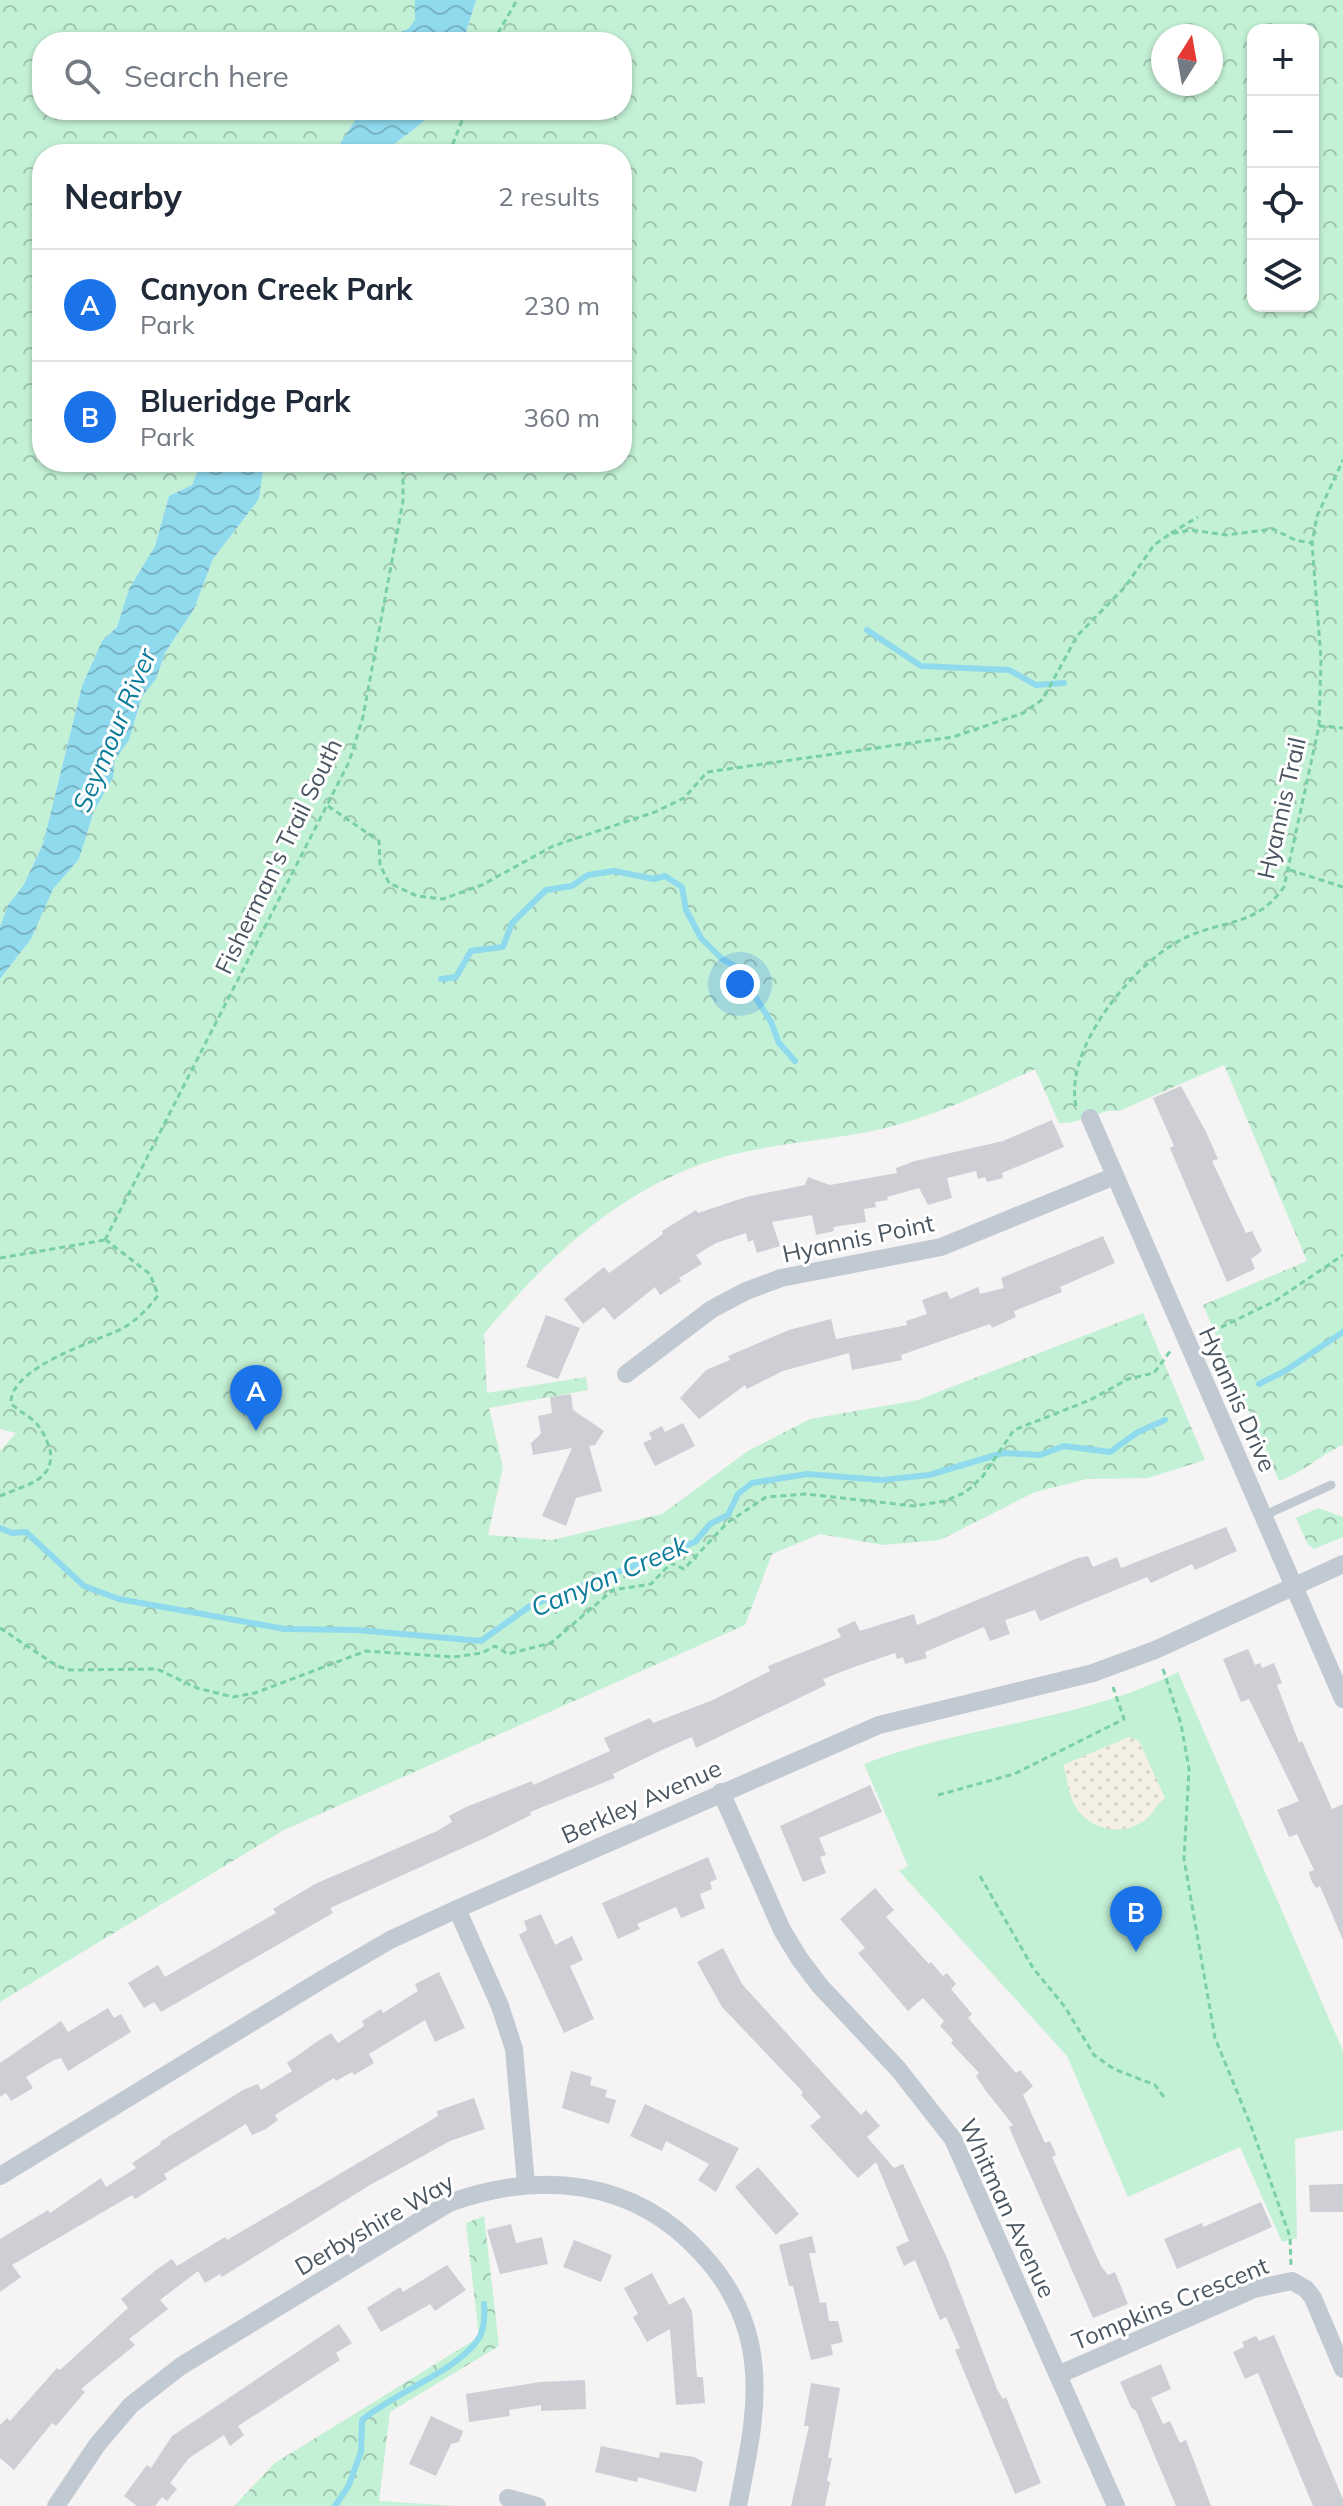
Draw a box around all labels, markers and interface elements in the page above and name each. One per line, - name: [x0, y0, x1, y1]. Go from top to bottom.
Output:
- north arrow: [1151, 24, 1223, 96]
- map controls: [1247, 24, 1319, 312]
- button: +: [1247, 24, 1319, 96]
- search box: [32, 32, 632, 120]
- icon: search: [60, 54, 104, 98]
- text: Search here: [124, 57, 289, 95]
- button: −: [1247, 96, 1319, 168]
- button: locate: [1247, 168, 1319, 240]
- text: Nearby: [64, 175, 182, 218]
- text: 2 results: [498, 180, 600, 213]
- button: layers: [1247, 240, 1319, 312]
- text: Canyon Creek Park: [140, 270, 413, 308]
- text: A: [80, 289, 100, 322]
- text: 230 m: [524, 289, 600, 322]
- text: Park: [140, 308, 195, 341]
- text: Blueridge Park: [140, 382, 351, 420]
- text: B: [81, 401, 99, 434]
- text: 360 m: [524, 401, 600, 434]
- text: Park: [140, 420, 195, 453]
- water label: Seymour River: [65, 642, 164, 817]
- street label: Fisherman's Trail South: [208, 733, 348, 979]
- street label: Hyannis Trail: [1250, 734, 1312, 882]
- your location: [720, 964, 760, 1004]
- street label: Hyannis Point: [779, 1207, 937, 1269]
- street label: Hyannis Drive: [1193, 1322, 1283, 1476]
- pin: A: [230, 1365, 282, 1431]
- water label: Canyon Creek: [526, 1528, 693, 1624]
- street label: Berkley Avenue: [556, 1752, 726, 1850]
- pin: B: [1110, 1886, 1162, 1952]
- street label: Whitman Avenue: [953, 2114, 1063, 2302]
- street label: Derbyshire Way: [289, 2166, 459, 2282]
- street label: Tompkins Crescent: [1067, 2250, 1273, 2356]

